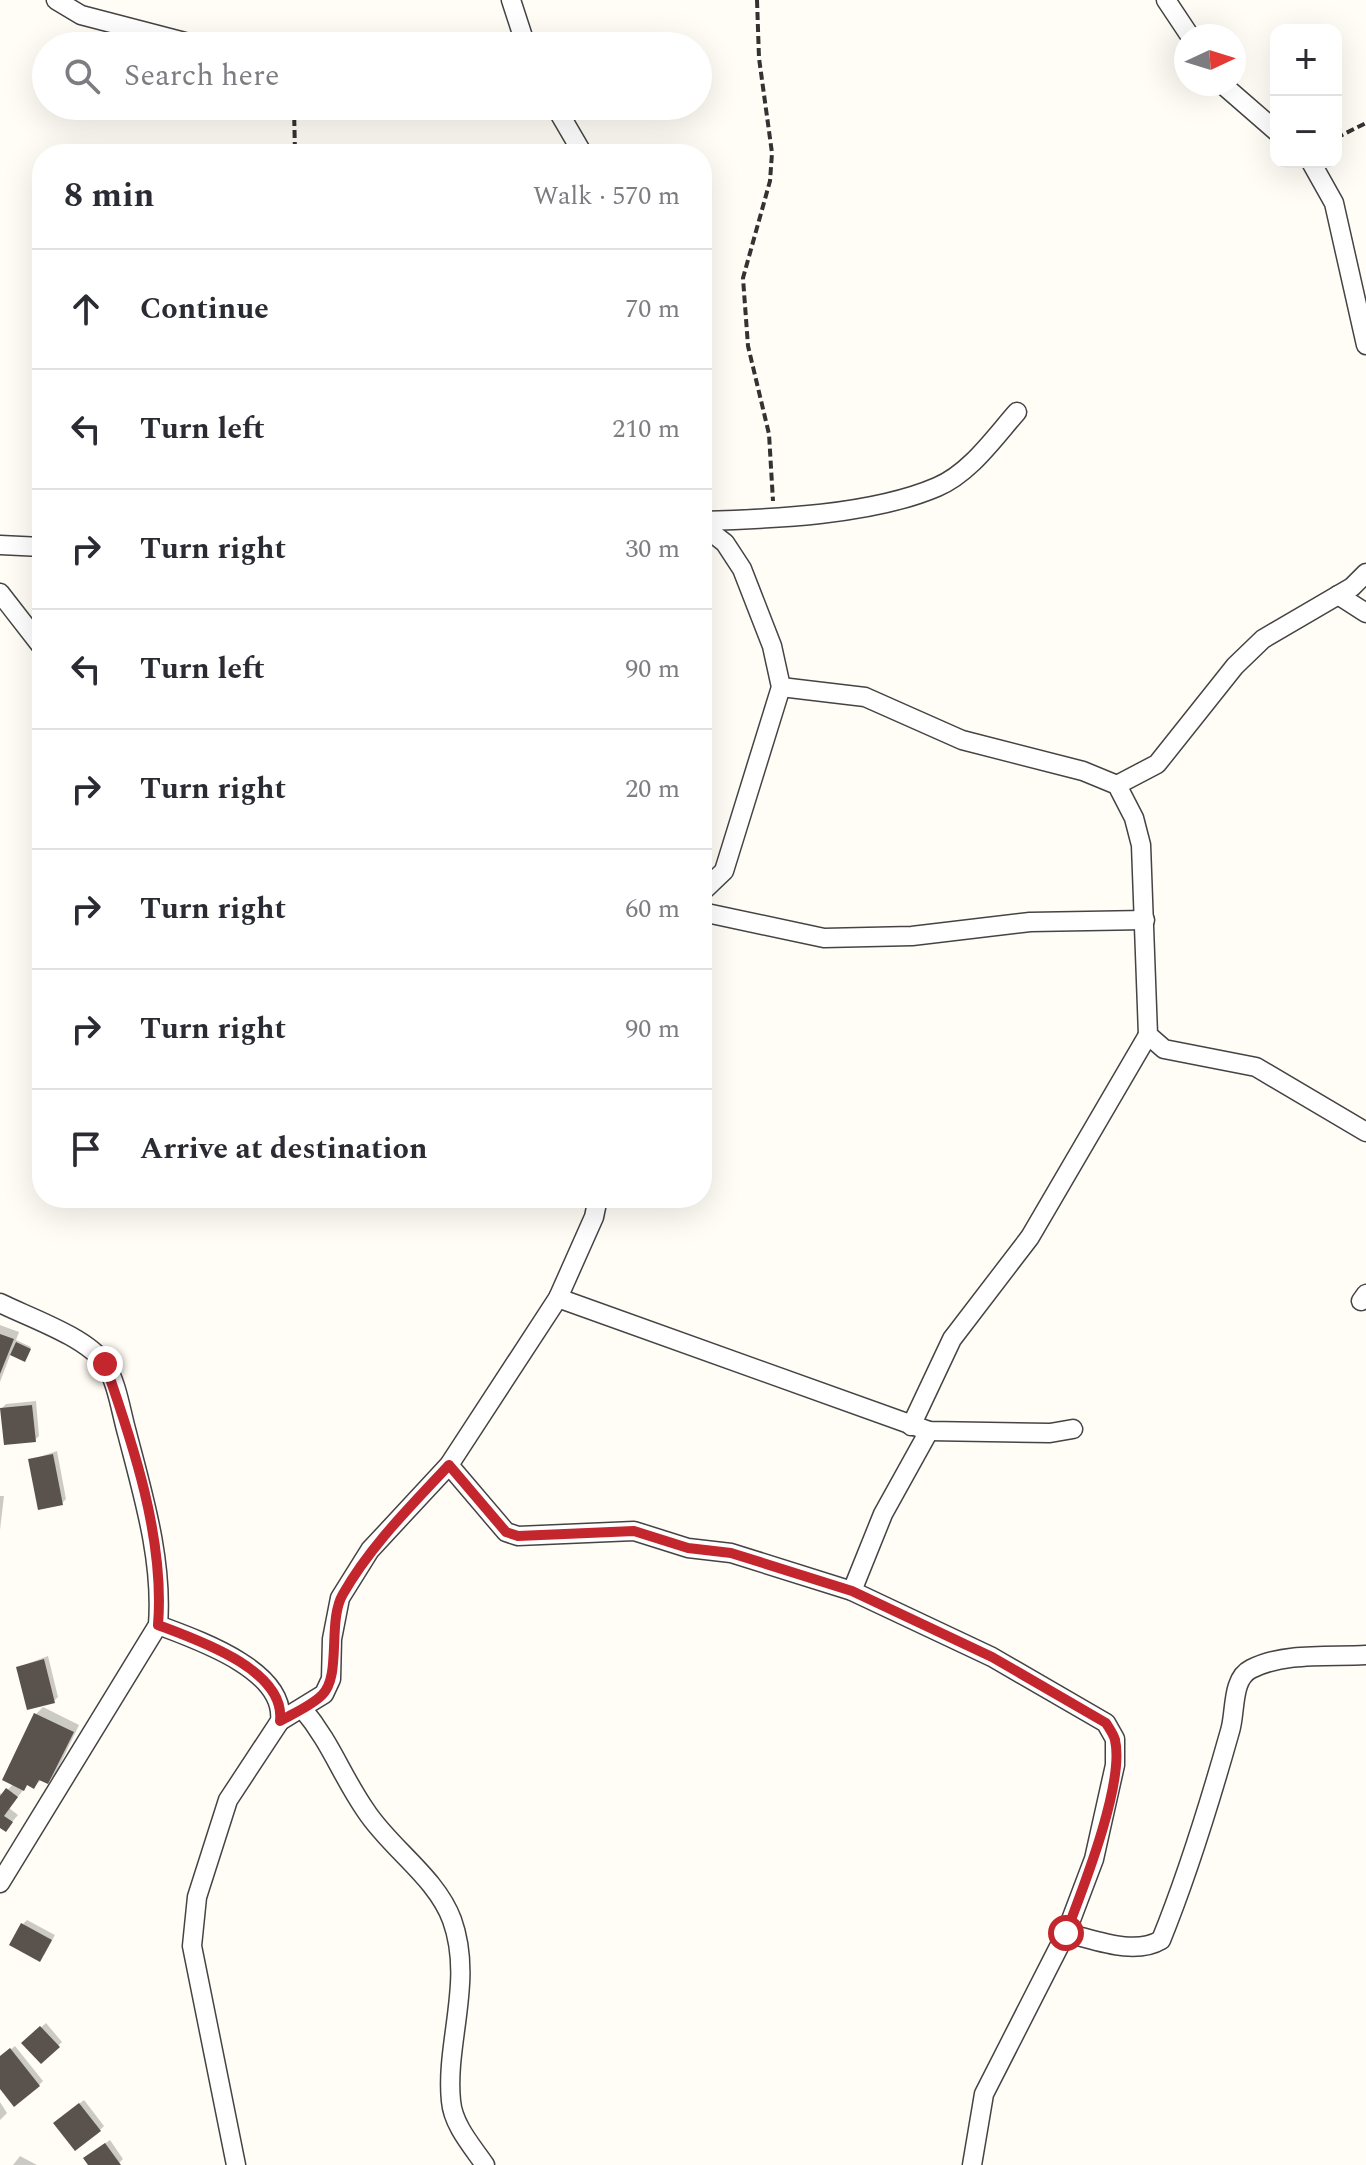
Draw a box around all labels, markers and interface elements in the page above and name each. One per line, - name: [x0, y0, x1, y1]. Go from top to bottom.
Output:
- north arrow: [1174, 24, 1246, 96]
- map controls: [1270, 24, 1342, 168]
- button: +: [1270, 24, 1342, 96]
- search box: [32, 32, 712, 120]
- text: Search here: [124, 53, 280, 99]
- icon: search: [60, 54, 104, 98]
- button: −: [1270, 96, 1342, 168]
- text: 8 min: [64, 170, 154, 222]
- text: Walk · 570 m: [533, 176, 680, 216]
- text: Continue: [140, 286, 269, 332]
- icon: ahead: [64, 287, 108, 331]
- text: 70 m: [625, 289, 680, 329]
- text: Turn left: [140, 406, 265, 452]
- icon: left: [64, 407, 108, 451]
- text: 210 m: [612, 409, 680, 449]
- text: Turn right: [140, 526, 286, 572]
- icon: right: [64, 527, 108, 571]
- text: 30 m: [625, 529, 680, 569]
- text: Turn left: [140, 646, 265, 692]
- icon: left: [64, 647, 108, 691]
- text: 90 m: [625, 649, 680, 689]
- text: Turn right: [140, 766, 286, 812]
- icon: right: [64, 767, 108, 811]
- text: 20 m: [625, 769, 680, 809]
- text: Turn right: [140, 886, 286, 932]
- icon: right: [64, 887, 108, 931]
- text: 60 m: [625, 889, 680, 929]
- text: Turn right: [140, 1006, 286, 1052]
- icon: right: [64, 1007, 108, 1051]
- text: 90 m: [625, 1009, 680, 1049]
- text: Arrive at destination: [140, 1126, 427, 1172]
- icon: arrive: [64, 1127, 108, 1171]
- route end: [87, 1346, 123, 1382]
- route start: [1048, 1915, 1084, 1951]

